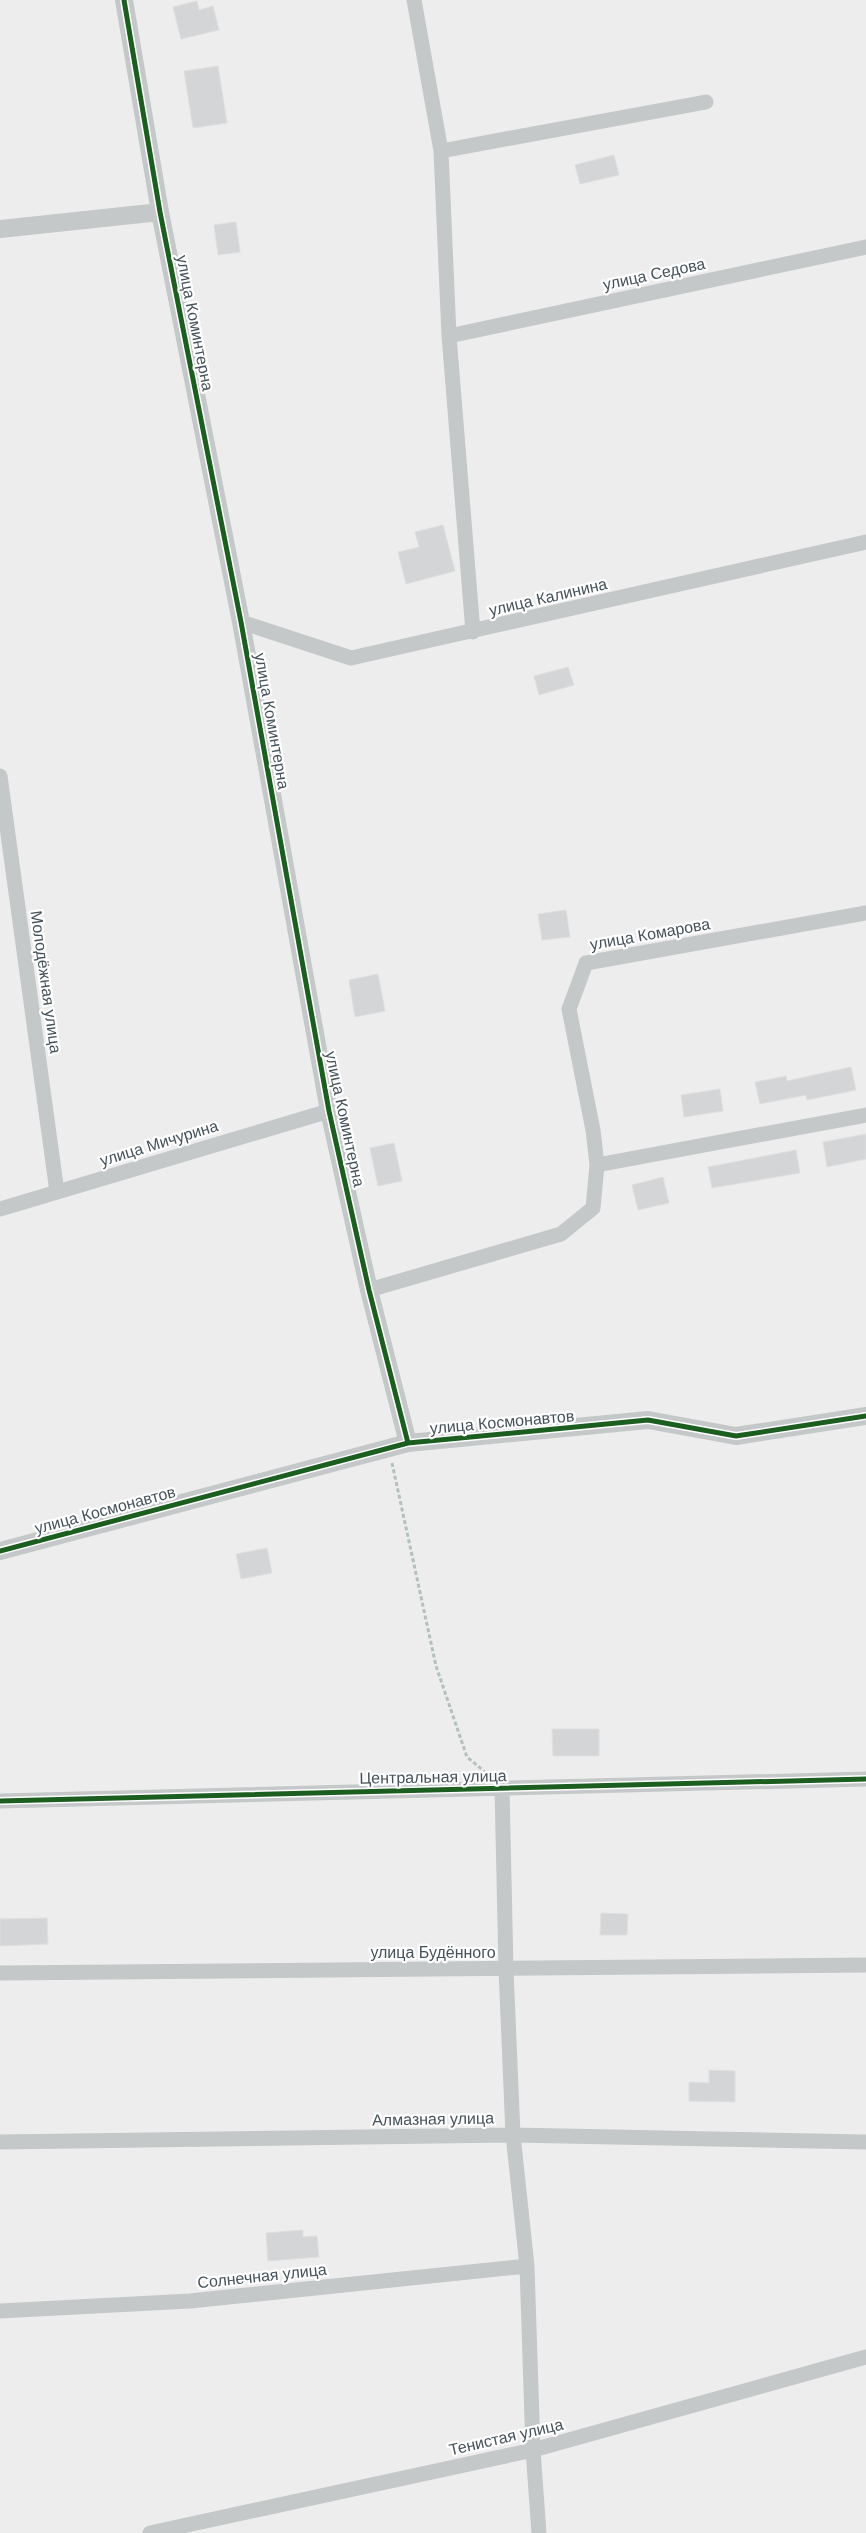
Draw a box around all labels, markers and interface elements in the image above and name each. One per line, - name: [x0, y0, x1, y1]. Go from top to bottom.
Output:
- street label: улица Коминтерна: [173, 254, 217, 392]
- street label: улица Седова: [601, 255, 707, 293]
- street label: улица Калинина: [487, 575, 609, 619]
- street label: улица Коминтерна: [252, 652, 292, 791]
- street label: Молодёжная улица: [28, 910, 64, 1055]
- street label: улица Комарова: [589, 915, 711, 953]
- street label: улица Коминтерна: [322, 1050, 368, 1188]
- street label: улица Мичурина: [98, 1117, 220, 1169]
- street label: улица Космонавтов: [429, 1407, 575, 1437]
- street label: улица Космонавтов: [33, 1483, 177, 1537]
- street label: Центральная улица: [359, 1767, 507, 1787]
- street label: улица Будённого: [370, 1944, 496, 1961]
- street label: Алмазная улица: [372, 2109, 494, 2129]
- street label: Солнечная улица: [197, 2261, 328, 2291]
- street label: Тенистая улица: [447, 2416, 565, 2458]

